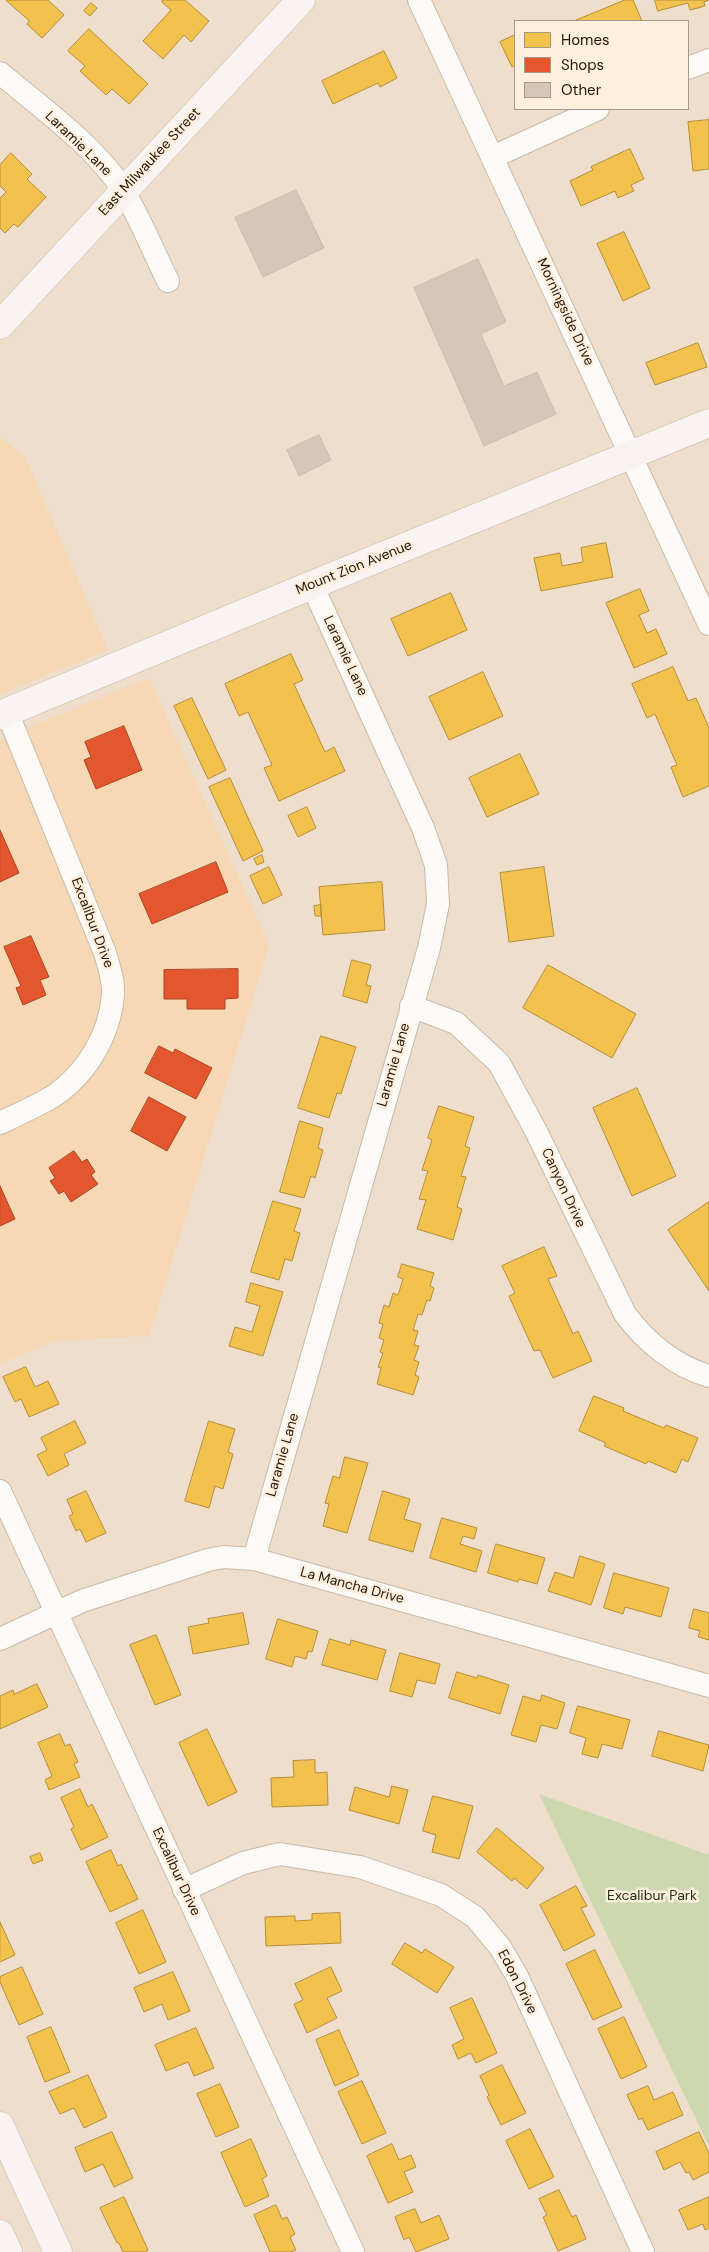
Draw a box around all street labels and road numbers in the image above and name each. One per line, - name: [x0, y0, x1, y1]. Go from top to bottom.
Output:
- street label: East Milwaukee Street: [96, 104, 204, 220]
- street label: Laramie Lane: [41, 108, 115, 180]
- street label: Morningside Drive: [533, 256, 597, 368]
- street label: Mount Zion Avenue: [293, 537, 415, 599]
- street label: Laramie Lane: [319, 613, 371, 699]
- street label: Excalibur Drive: [67, 875, 117, 971]
- street label: Laramie Lane: [374, 1021, 414, 1109]
- street label: Canyon Drive: [537, 1146, 589, 1230]
- street label: Laramie Lane: [263, 1411, 303, 1499]
- street label: La Mancha Drive: [298, 1564, 406, 1608]
- street label: Excalibur Drive: [148, 1825, 204, 1919]
- street label: Edon Drive: [494, 1947, 540, 2017]

